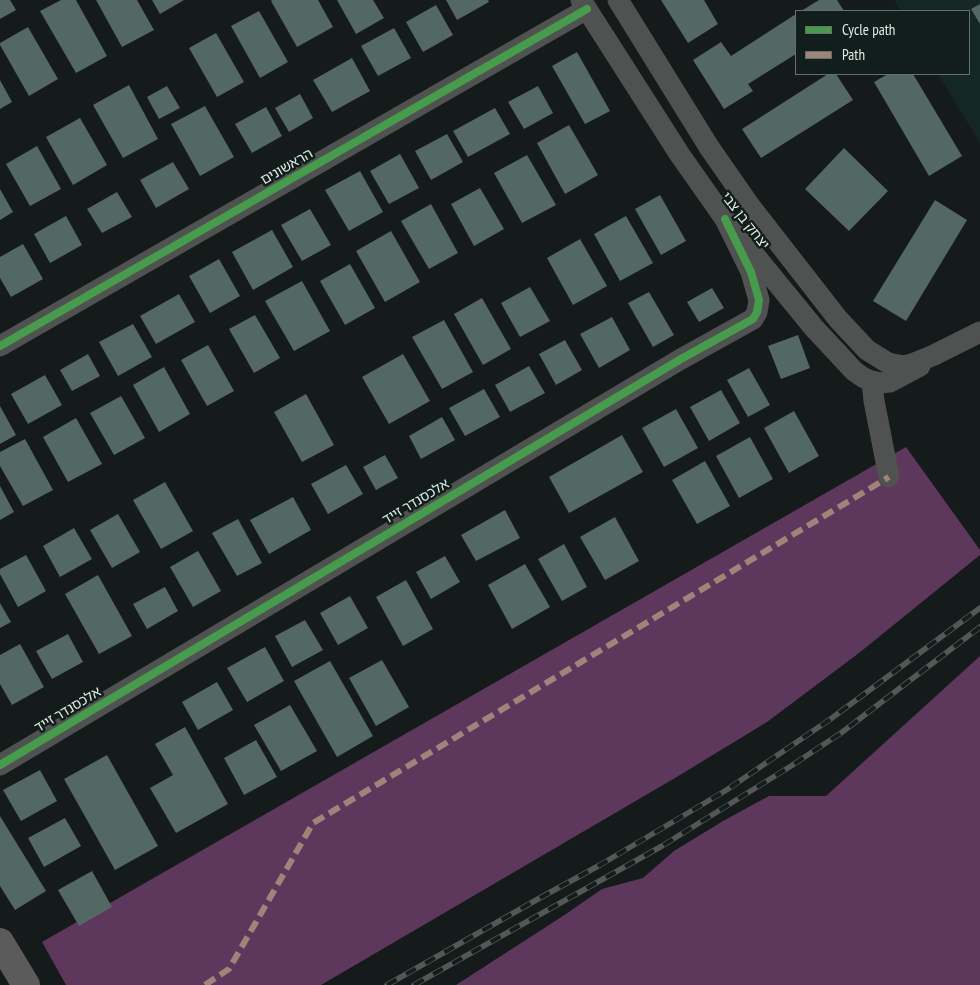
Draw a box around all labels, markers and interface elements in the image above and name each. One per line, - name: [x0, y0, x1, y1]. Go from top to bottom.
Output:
- legend: [795, 10, 970, 75]
- text: Cycle path: [842, 20, 895, 39]
- text: Path: [842, 45, 865, 64]
- street label: הראשונים: [258, 145, 316, 189]
- street label: יצחק בן צבי: [717, 189, 773, 253]
- street label: אלכסנדר זייד: [380, 476, 452, 528]
- street label: אלכסנדר זייד: [32, 684, 104, 736]

